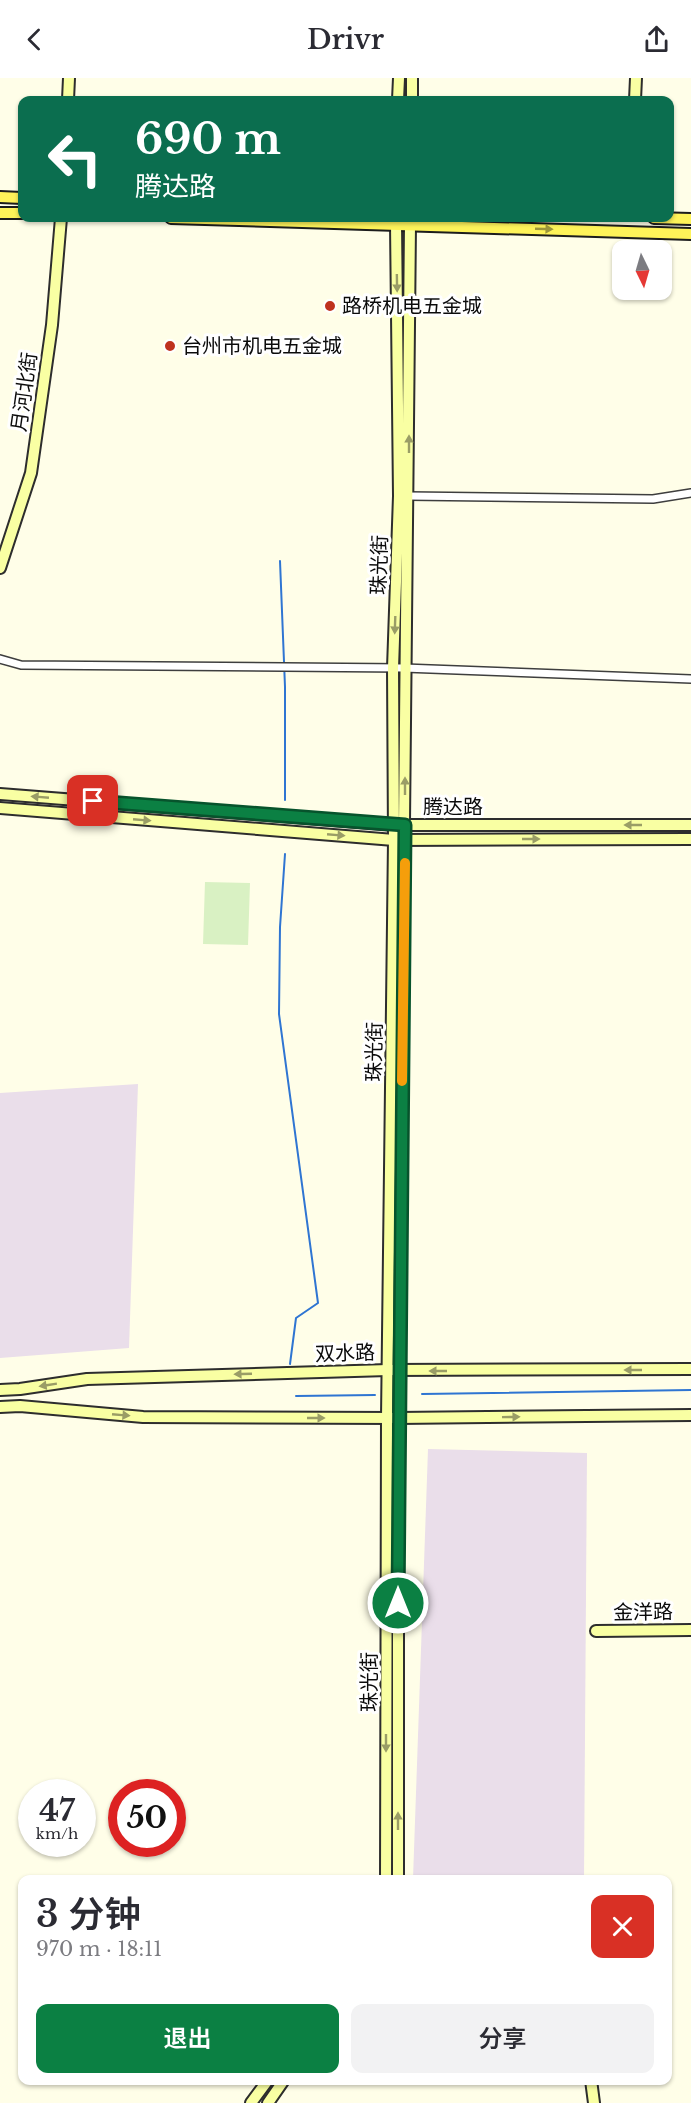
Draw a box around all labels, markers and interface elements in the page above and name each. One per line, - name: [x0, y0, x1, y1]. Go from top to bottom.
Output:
- icon: back: [18, 23, 51, 56]
- text: Drivr: [307, 23, 384, 56]
- icon: share: [640, 23, 673, 56]
- text: 690 m: [135, 113, 281, 165]
- icon: left: [36, 120, 114, 198]
- text: 腾达路: [135, 170, 216, 203]
- one-way arrow: [535, 224, 554, 234]
- north arrow: [612, 240, 672, 300]
- map controls: [612, 240, 672, 300]
- one-way arrow: [392, 273, 401, 292]
- place label: 路桥机电五金城: [342, 294, 482, 318]
- marker: 路桥机电五金城: [323, 299, 337, 313]
- place label: 台州市机电五金城: [182, 334, 342, 358]
- marker: 台州市机电五金城: [163, 339, 177, 353]
- street label: 月河北街: [7, 351, 41, 433]
- one-way arrow: [404, 435, 414, 454]
- street label: 珠光街: [366, 535, 392, 595]
- one-way arrow: [390, 615, 400, 634]
- pin: [67, 775, 118, 826]
- one-way arrow: [400, 777, 410, 796]
- icon: arrive: [76, 784, 109, 817]
- one-way arrow: [30, 792, 49, 802]
- street label: 腾达路: [423, 795, 483, 819]
- one-way arrow: [133, 815, 152, 824]
- one-way arrow: [623, 820, 642, 830]
- one-way arrow: [327, 830, 346, 840]
- one-way arrow: [522, 834, 541, 844]
- street label: 珠光街: [361, 1022, 387, 1082]
- street label: 双水路: [315, 1340, 375, 1366]
- one-way arrow: [623, 1365, 642, 1375]
- one-way arrow: [428, 1366, 447, 1376]
- one-way arrow: [233, 1370, 252, 1379]
- one-way arrow: [39, 1381, 58, 1390]
- one-way arrow: [112, 1410, 131, 1420]
- one-way arrow: [501, 1412, 520, 1422]
- one-way arrow: [307, 1413, 326, 1423]
- position arrow: [366, 1571, 430, 1635]
- street label: 金洋路: [613, 1599, 673, 1625]
- street label: 珠光街: [357, 1652, 381, 1712]
- one-way arrow: [381, 1734, 391, 1753]
- speed limit sign: 50: [108, 1779, 186, 1857]
- text: 47: [39, 1792, 75, 1829]
- one-way arrow: [393, 1812, 403, 1831]
- text: km/h: [36, 1824, 78, 1843]
- text: 3 分钟: [36, 1892, 141, 1937]
- button: close: [591, 1895, 654, 1958]
- text: 970 m · 18:11: [36, 1937, 162, 1961]
- button: 退出: [36, 2004, 339, 2073]
- button: 分享: [351, 2004, 654, 2073]

